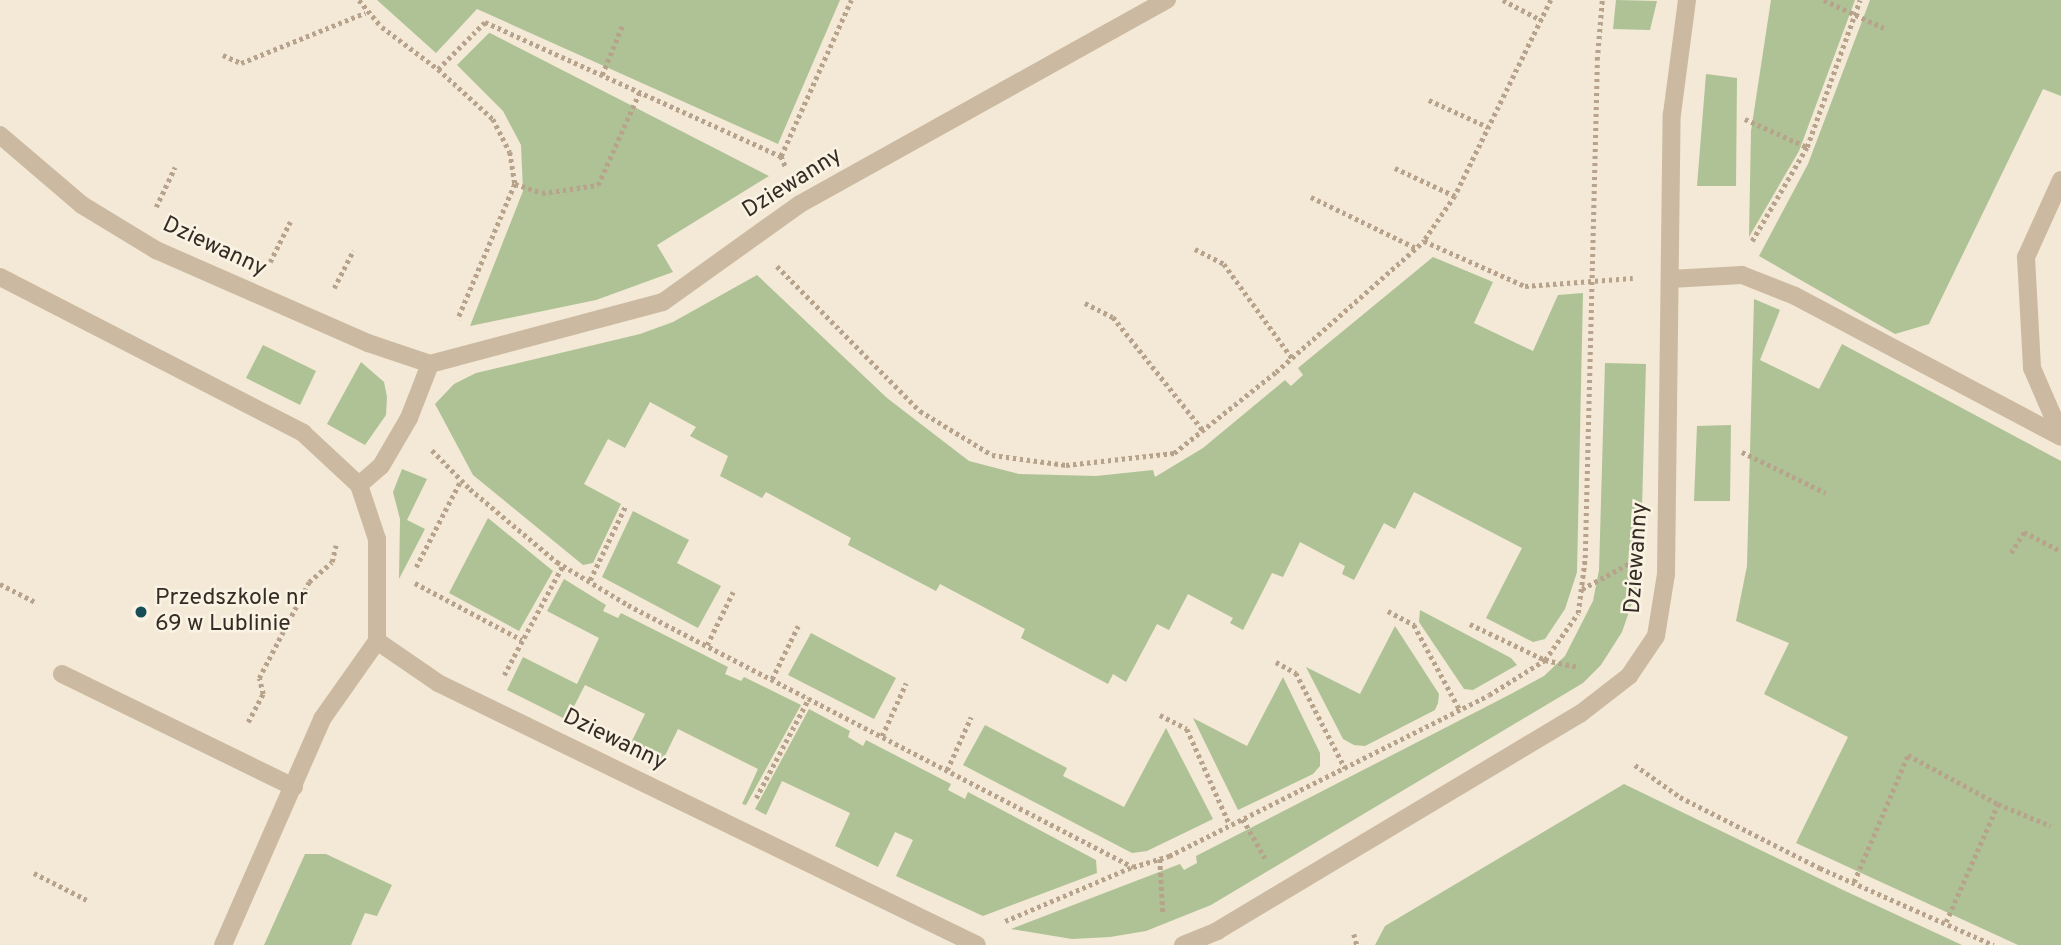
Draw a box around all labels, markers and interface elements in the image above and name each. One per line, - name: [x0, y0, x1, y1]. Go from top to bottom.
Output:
- street label: Dziewanny: [738, 143, 848, 225]
- street label: Dziewanny: [158, 212, 270, 284]
- street label: Dziewanny: [1620, 501, 1656, 615]
- place label: Przedszkole nr 69 w Lublinie: [155, 585, 308, 639]
- marker: Przedszkole nr 69 w Lublinie: [133, 604, 149, 620]
- street label: Dziewanny: [558, 704, 670, 778]

